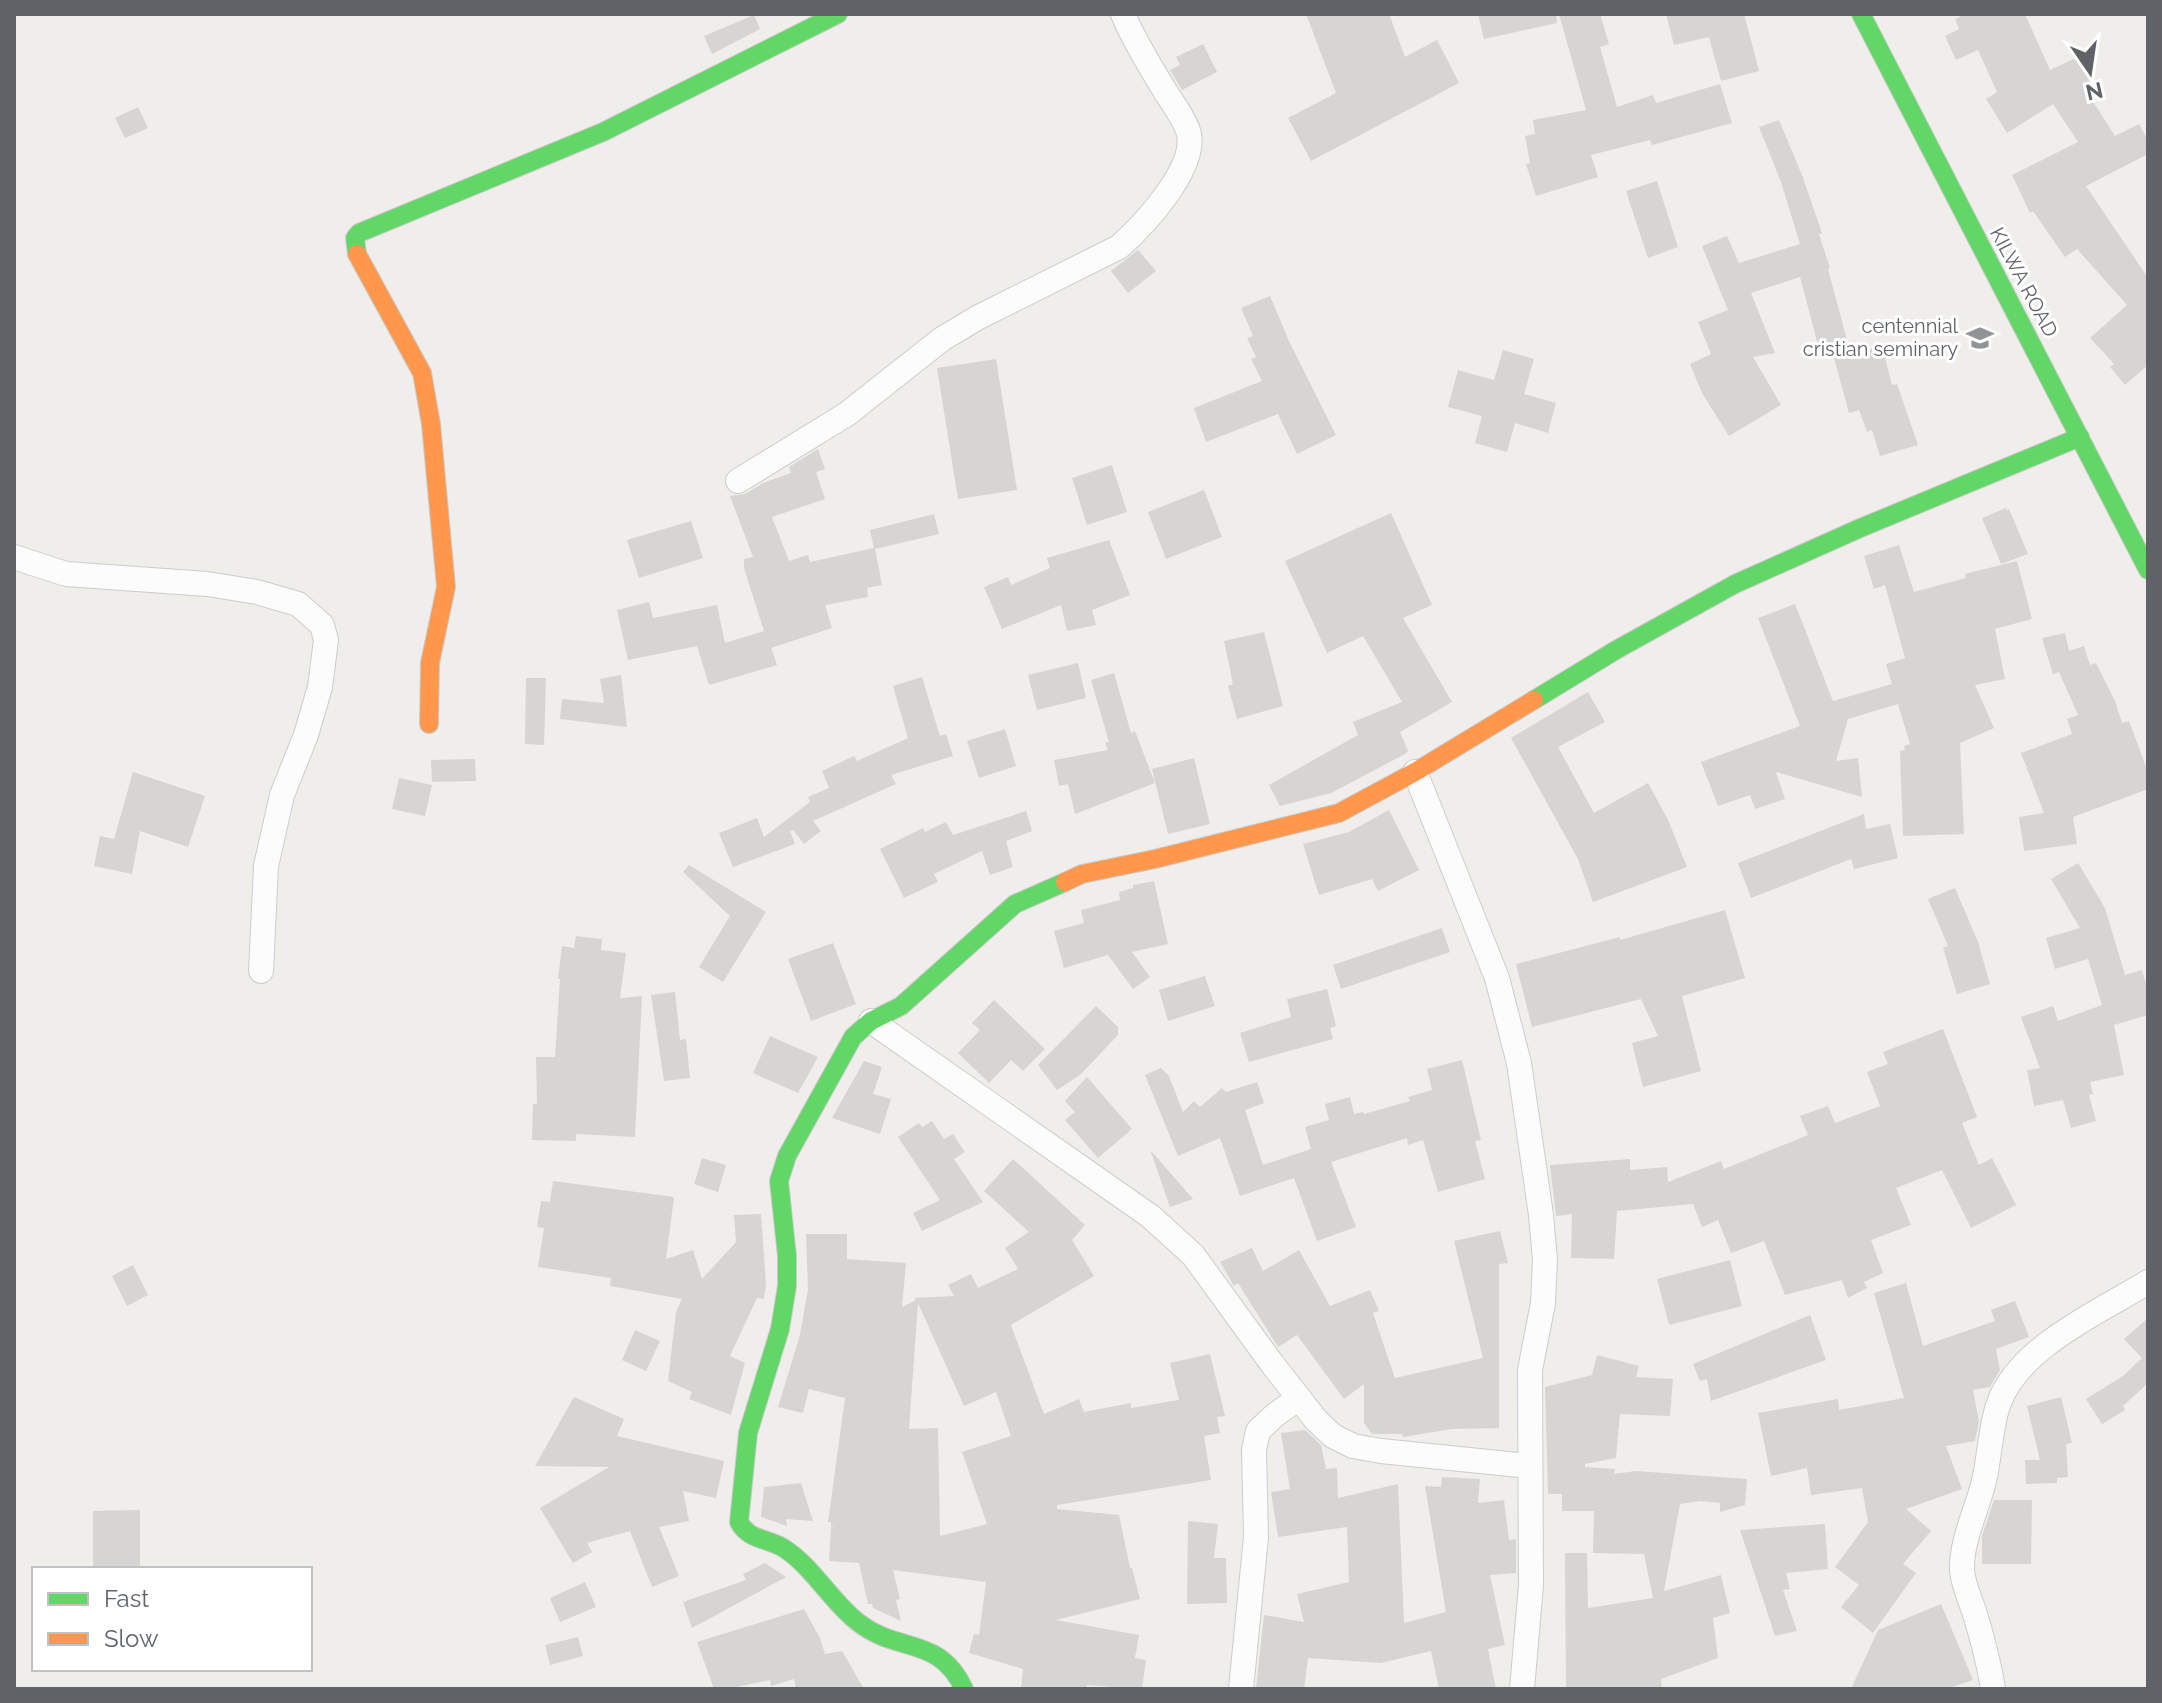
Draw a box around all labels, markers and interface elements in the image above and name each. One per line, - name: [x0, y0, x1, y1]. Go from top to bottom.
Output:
- north arrow: [2050, 32, 2130, 112]
- text: N: [2083, 77, 2106, 106]
- street label: KILWA ROAD: [1985, 223, 2063, 341]
- place label: centennial cristian seminary: [1803, 314, 1959, 361]
- school or university icon: centennial cristian seminary: [1965, 323, 1995, 353]
- legend: [32, 1567, 312, 1671]
- text: Fast: [104, 1584, 149, 1613]
- text: Slow: [104, 1624, 159, 1653]

